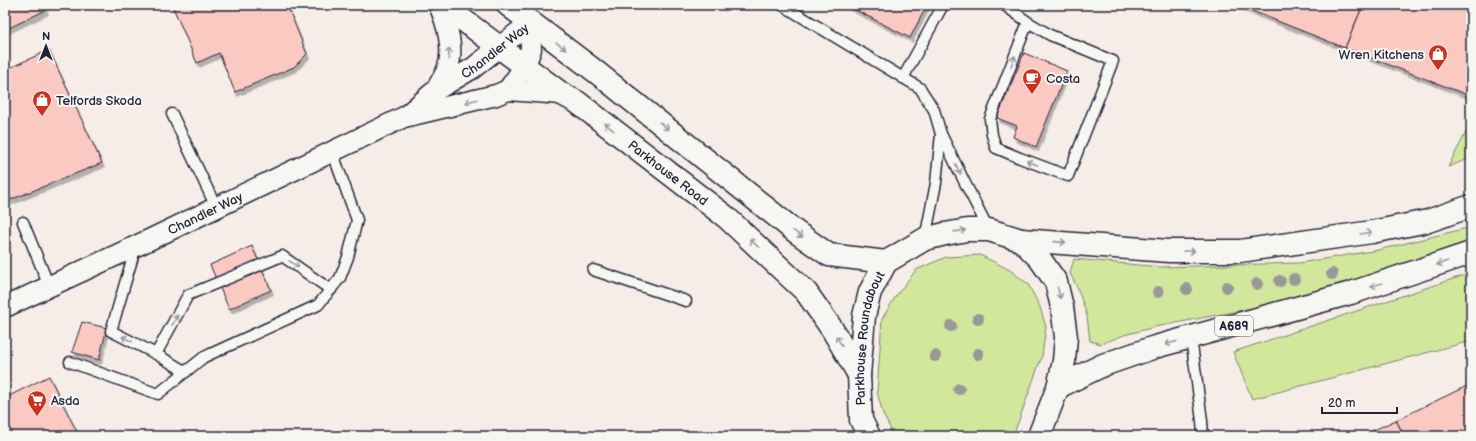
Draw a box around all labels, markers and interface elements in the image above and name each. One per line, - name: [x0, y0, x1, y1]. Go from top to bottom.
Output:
- street label: Chandler Way: [458, 20, 532, 82]
- north arrow: [26, 26, 66, 66]
- text: N: [42, 30, 50, 43]
- one-way arrow: [556, 42, 567, 50]
- shop icon: Wren Kitchens: [1427, 43, 1449, 71]
- place label: Wren Kitchens: [1339, 47, 1425, 63]
- one-way arrow: [445, 48, 453, 61]
- one-way arrow: [1009, 56, 1017, 68]
- cafe icon: Costa: [1021, 67, 1043, 95]
- place label: Costa: [1046, 71, 1080, 87]
- shop icon: Telfords Skoda: [31, 89, 53, 117]
- place label: Telfords Skoda: [56, 93, 142, 109]
- one-way arrow: [465, 98, 478, 105]
- one-way arrow: [658, 122, 669, 131]
- one-way arrow: [604, 123, 615, 132]
- street label: Parkhouse Road: [624, 137, 711, 209]
- one-way arrow: [1026, 158, 1038, 166]
- one-way arrow: [955, 163, 962, 175]
- street label: Chandler Way: [165, 189, 246, 239]
- one-way arrow: [953, 227, 966, 235]
- one-way arrow: [1359, 229, 1372, 237]
- one-way arrow: [793, 230, 804, 238]
- one-way arrow: [749, 239, 759, 248]
- one-way arrow: [1053, 239, 1066, 246]
- one-way arrow: [1182, 247, 1195, 255]
- one-way arrow: [288, 260, 299, 268]
- one-way arrow: [1436, 260, 1449, 267]
- street label: Parkhouse Roundabout: [852, 269, 889, 406]
- one-way arrow: [1370, 282, 1383, 289]
- one-way arrow: [1055, 287, 1063, 300]
- one-way arrow: [171, 314, 179, 326]
- road number: A689: [1215, 316, 1253, 336]
- one-way arrow: [121, 335, 133, 342]
- one-way arrow: [835, 335, 843, 347]
- one-way arrow: [1164, 340, 1177, 347]
- supermarket icon: Asda: [26, 389, 48, 417]
- scale bar: [1322, 389, 1397, 415]
- place label: Asda: [51, 393, 80, 409]
- text: 20 m: [1328, 396, 1355, 411]

